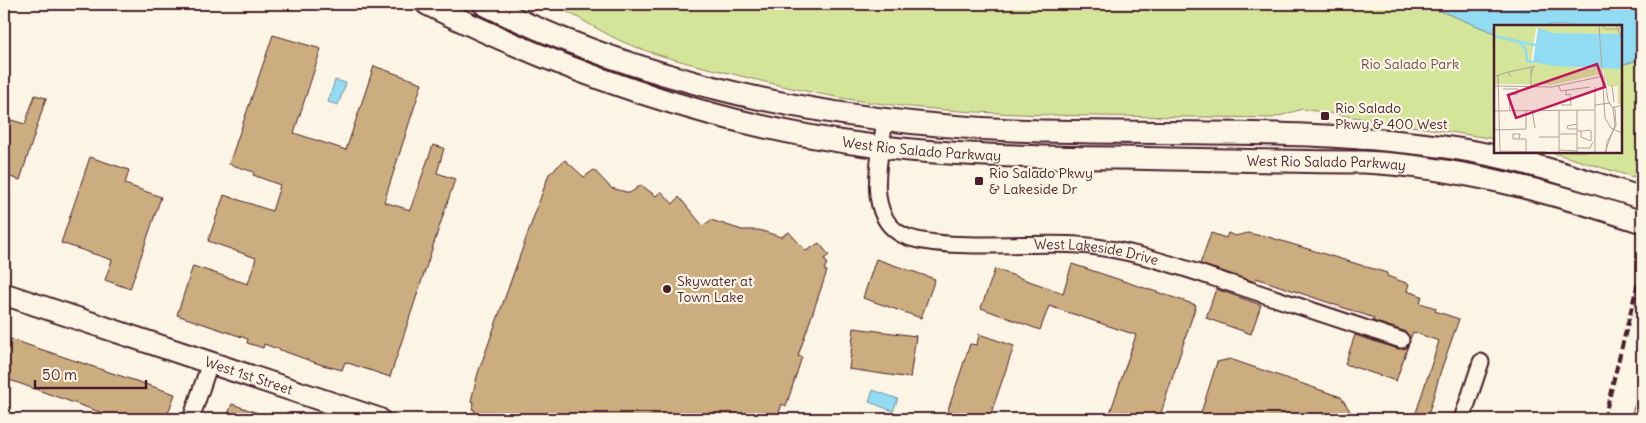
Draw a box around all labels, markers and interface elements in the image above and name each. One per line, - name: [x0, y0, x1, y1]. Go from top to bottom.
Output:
- inset map: [1494, 25, 1621, 152]
- park label: Rio Salado Park: [1361, 55, 1459, 73]
- place label: Rio Salado Pkwy & 400 West: [1335, 99, 1448, 133]
- marker: Rio Salado Pkwy & 400 West: [1319, 110, 1331, 122]
- street label: West Rio Salado Parkway: [841, 133, 1002, 165]
- street label: West Rio Salado Parkway: [1246, 152, 1407, 174]
- place label: Rio Salado Pkwy & Lakeside Dr: [989, 164, 1093, 198]
- marker: Rio Salado Pkwy & Lakeside Dr: [973, 175, 985, 187]
- street label: West Lakeside Drive: [1034, 235, 1161, 269]
- place label: Skywater at Town Lake: [677, 272, 753, 306]
- marker: Skywater at Town Lake: [661, 283, 673, 295]
- street label: West 1st Street: [202, 353, 295, 399]
- scale bar: [35, 358, 146, 390]
- text: 50 m: [42, 365, 77, 384]

